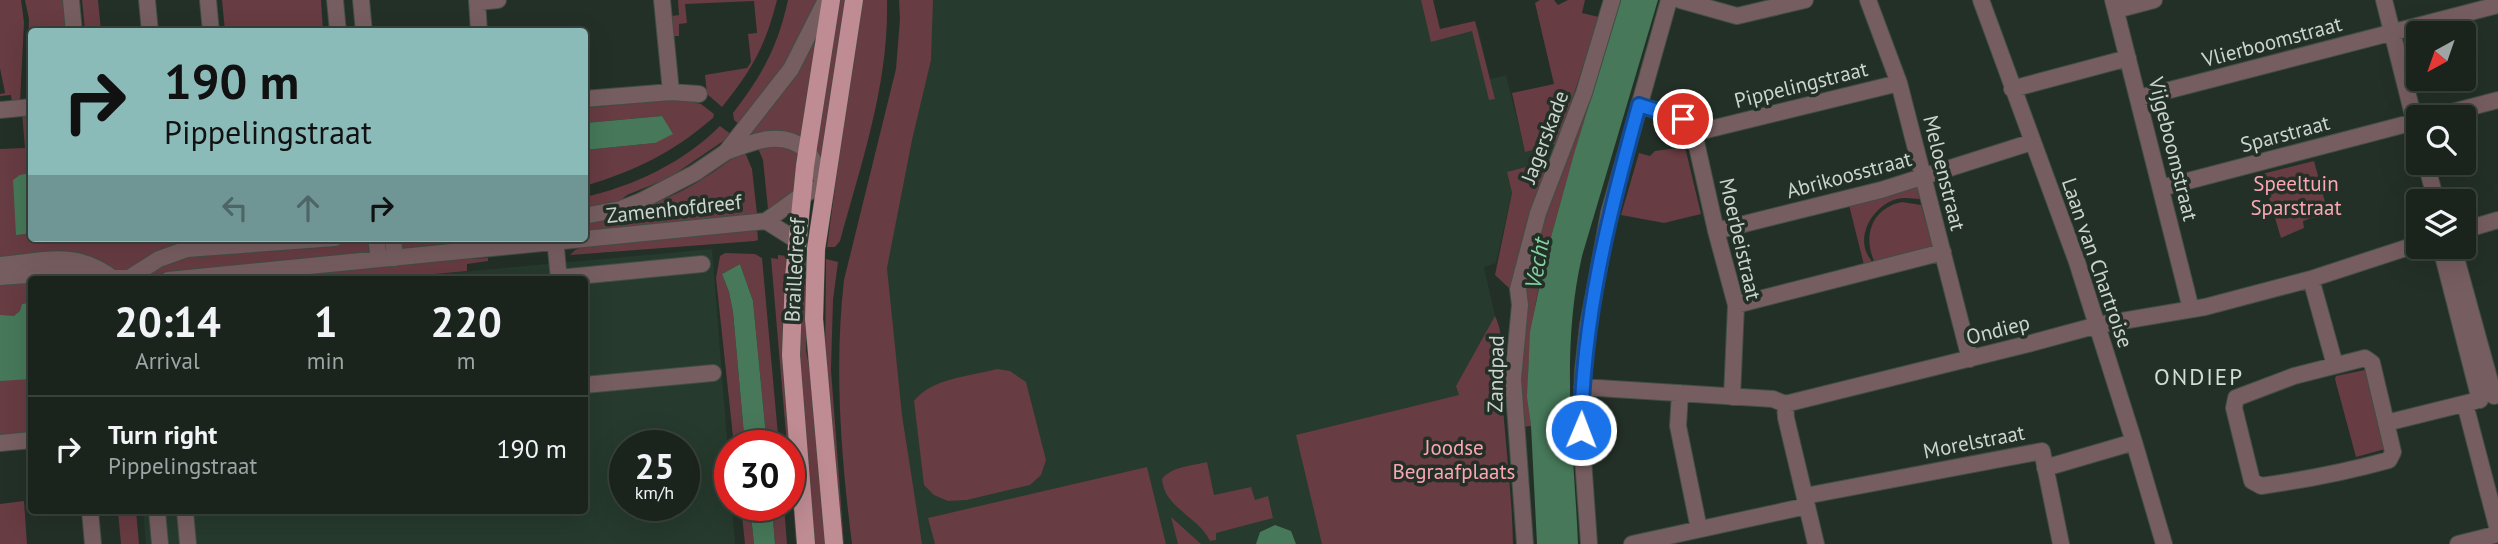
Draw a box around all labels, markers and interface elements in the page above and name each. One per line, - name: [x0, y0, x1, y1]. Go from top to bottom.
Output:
- street label: Vlierboomstraat: [2198, 10, 2345, 73]
- north arrow: [2406, 21, 2476, 91]
- map controls: [2406, 21, 2476, 259]
- text: 190 m: [164, 49, 299, 113]
- street label: Pippelingstraat: [1731, 55, 1870, 114]
- icon: right: [49, 56, 140, 147]
- street label: Vijgeboomstraat: [2142, 73, 2204, 223]
- street label: Jagerskade: [1514, 87, 1575, 188]
- pin: [1653, 89, 1713, 149]
- icon: arrive: [1664, 100, 1702, 138]
- button: search: [2406, 105, 2476, 175]
- street label: Sparstraat: [2237, 109, 2332, 158]
- text: Pippelingstraat: [164, 111, 372, 153]
- street label: Meloenstraat: [1917, 112, 1972, 233]
- street label: Abrikoosstraat: [1783, 145, 1914, 204]
- park label: Speeltuin Sparstraat: [2250, 170, 2342, 221]
- street label: Laan van Chartroise: [2056, 174, 2139, 351]
- street label: Moerbeistraat: [1713, 175, 1768, 303]
- street label: Zamenhofdreef: [605, 188, 744, 229]
- icon: left: [216, 189, 254, 227]
- icon: ahead: [289, 189, 327, 227]
- icon: right: [362, 189, 400, 227]
- button: layers: [2406, 189, 2476, 259]
- street label: Brailledreef: [778, 216, 811, 323]
- water label: Vecht: [1518, 233, 1556, 291]
- text: 20:14: [114, 294, 221, 349]
- text: 1: [314, 294, 337, 349]
- text: 220: [430, 294, 502, 349]
- street label: Ondiep: [1963, 309, 2033, 350]
- street label: Zandpad: [1481, 335, 1510, 413]
- text: Arrival: [135, 346, 200, 375]
- text: min: [307, 346, 344, 375]
- text: m: [457, 346, 475, 375]
- district label: ONDIEP: [2154, 362, 2244, 391]
- position arrow: [1544, 393, 1618, 467]
- text: Turn right: [108, 418, 217, 451]
- street label: Morelstraat: [1921, 418, 2027, 465]
- icon: right: [49, 430, 87, 468]
- speed limit sign: 30: [714, 430, 805, 521]
- text: 190 m: [496, 432, 567, 465]
- park label: Joodse Begraafplaats: [1393, 434, 1515, 485]
- text: 25: [635, 443, 674, 489]
- text: Pippelingstraat: [108, 451, 257, 480]
- text: km/h: [635, 481, 674, 504]

